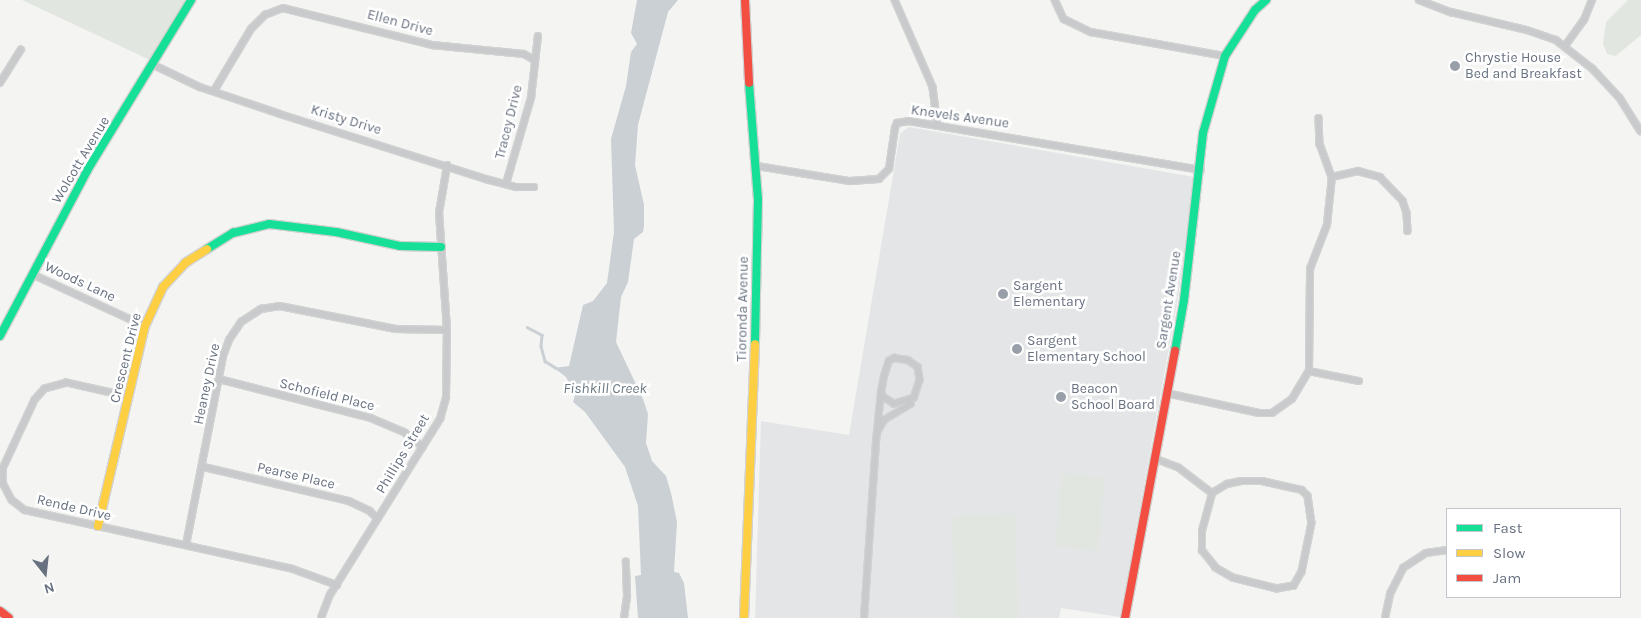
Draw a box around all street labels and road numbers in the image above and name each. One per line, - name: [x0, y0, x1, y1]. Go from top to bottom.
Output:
- street label: Ellen Drive: [365, 6, 435, 40]
- street label: Tracey Drive: [492, 83, 526, 161]
- street label: Kristy Drive: [309, 101, 383, 139]
- street label: Knevels Avenue: [910, 102, 1010, 132]
- street label: Wolcott Avenue: [48, 113, 114, 207]
- street label: Sargent Avenue: [1153, 250, 1185, 350]
- street label: Tioronda Avenue: [734, 256, 752, 362]
- street label: Woods Lane: [42, 258, 118, 306]
- street label: Crescent Drive: [107, 311, 145, 405]
- street label: Heaney Drive: [190, 342, 224, 426]
- street label: Schofield Place: [278, 375, 376, 415]
- street label: Phillips Street: [373, 411, 433, 497]
- street label: Pearse Place: [255, 459, 337, 493]
- street label: Rende Drive: [35, 491, 113, 525]

